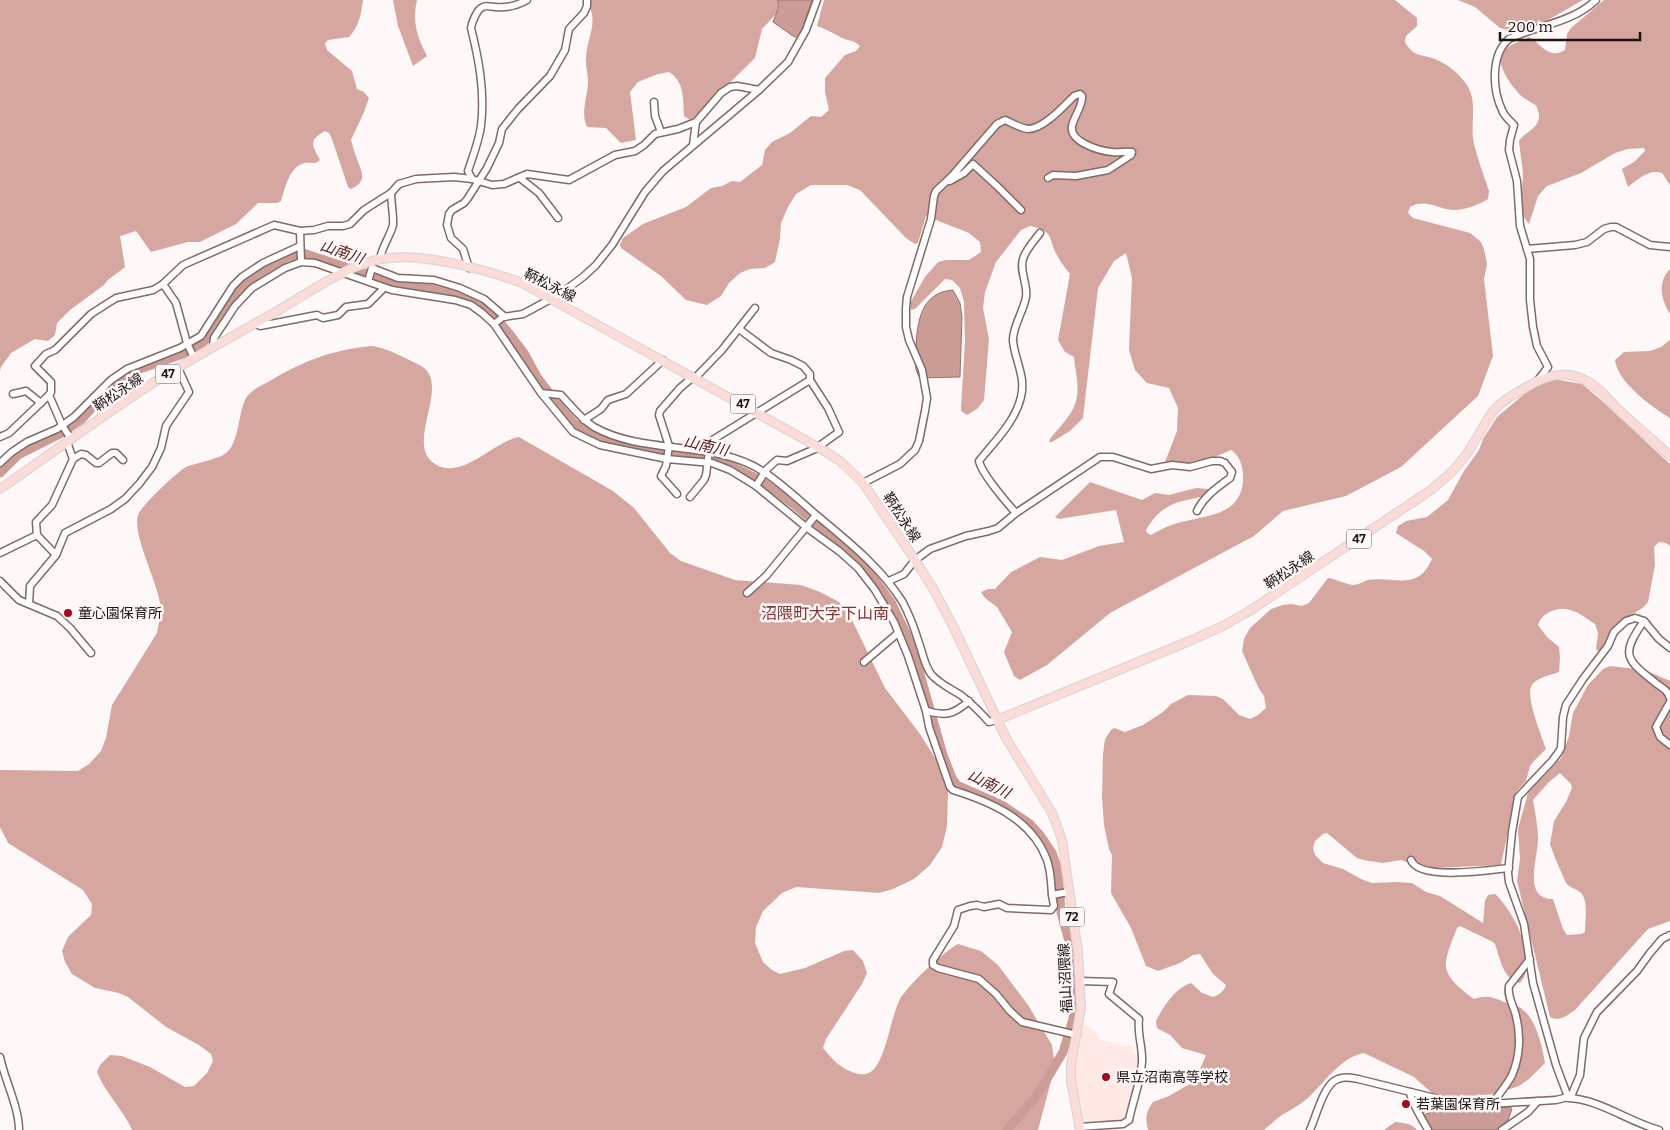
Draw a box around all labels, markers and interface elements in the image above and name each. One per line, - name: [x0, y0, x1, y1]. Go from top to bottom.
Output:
- scale bar: [1500, 10, 1640, 42]
- text: 200 m: [1508, 18, 1553, 36]
- water label: 山南川: [318, 236, 368, 268]
- street label: 鞆松永線: [521, 265, 579, 306]
- road number: 47: [156, 364, 180, 384]
- street label: 鞆松永線: [90, 370, 146, 415]
- road number: 47: [730, 394, 756, 414]
- water label: 山南川: [682, 432, 732, 460]
- street label: 鞆松永線: [879, 489, 924, 545]
- road number: 47: [1346, 530, 1372, 548]
- street label: 鞆松永線: [1261, 548, 1317, 593]
- district label: 沼隈町大字下山南: [761, 604, 889, 623]
- place label: 童心園保育所: [78, 605, 162, 622]
- marker: 童心園保育所: [62, 607, 74, 619]
- water label: 山南川: [965, 766, 1015, 803]
- road number: 72: [1060, 908, 1084, 926]
- street label: 福山沼隈線: [1055, 943, 1076, 1013]
- place label: 県立沼南高等学校: [1116, 1069, 1228, 1086]
- marker: 県立沼南高等学校: [1100, 1071, 1112, 1083]
- place label: 若葉園保育所: [1416, 1096, 1500, 1113]
- marker: 若葉園保育所: [1400, 1098, 1412, 1110]

